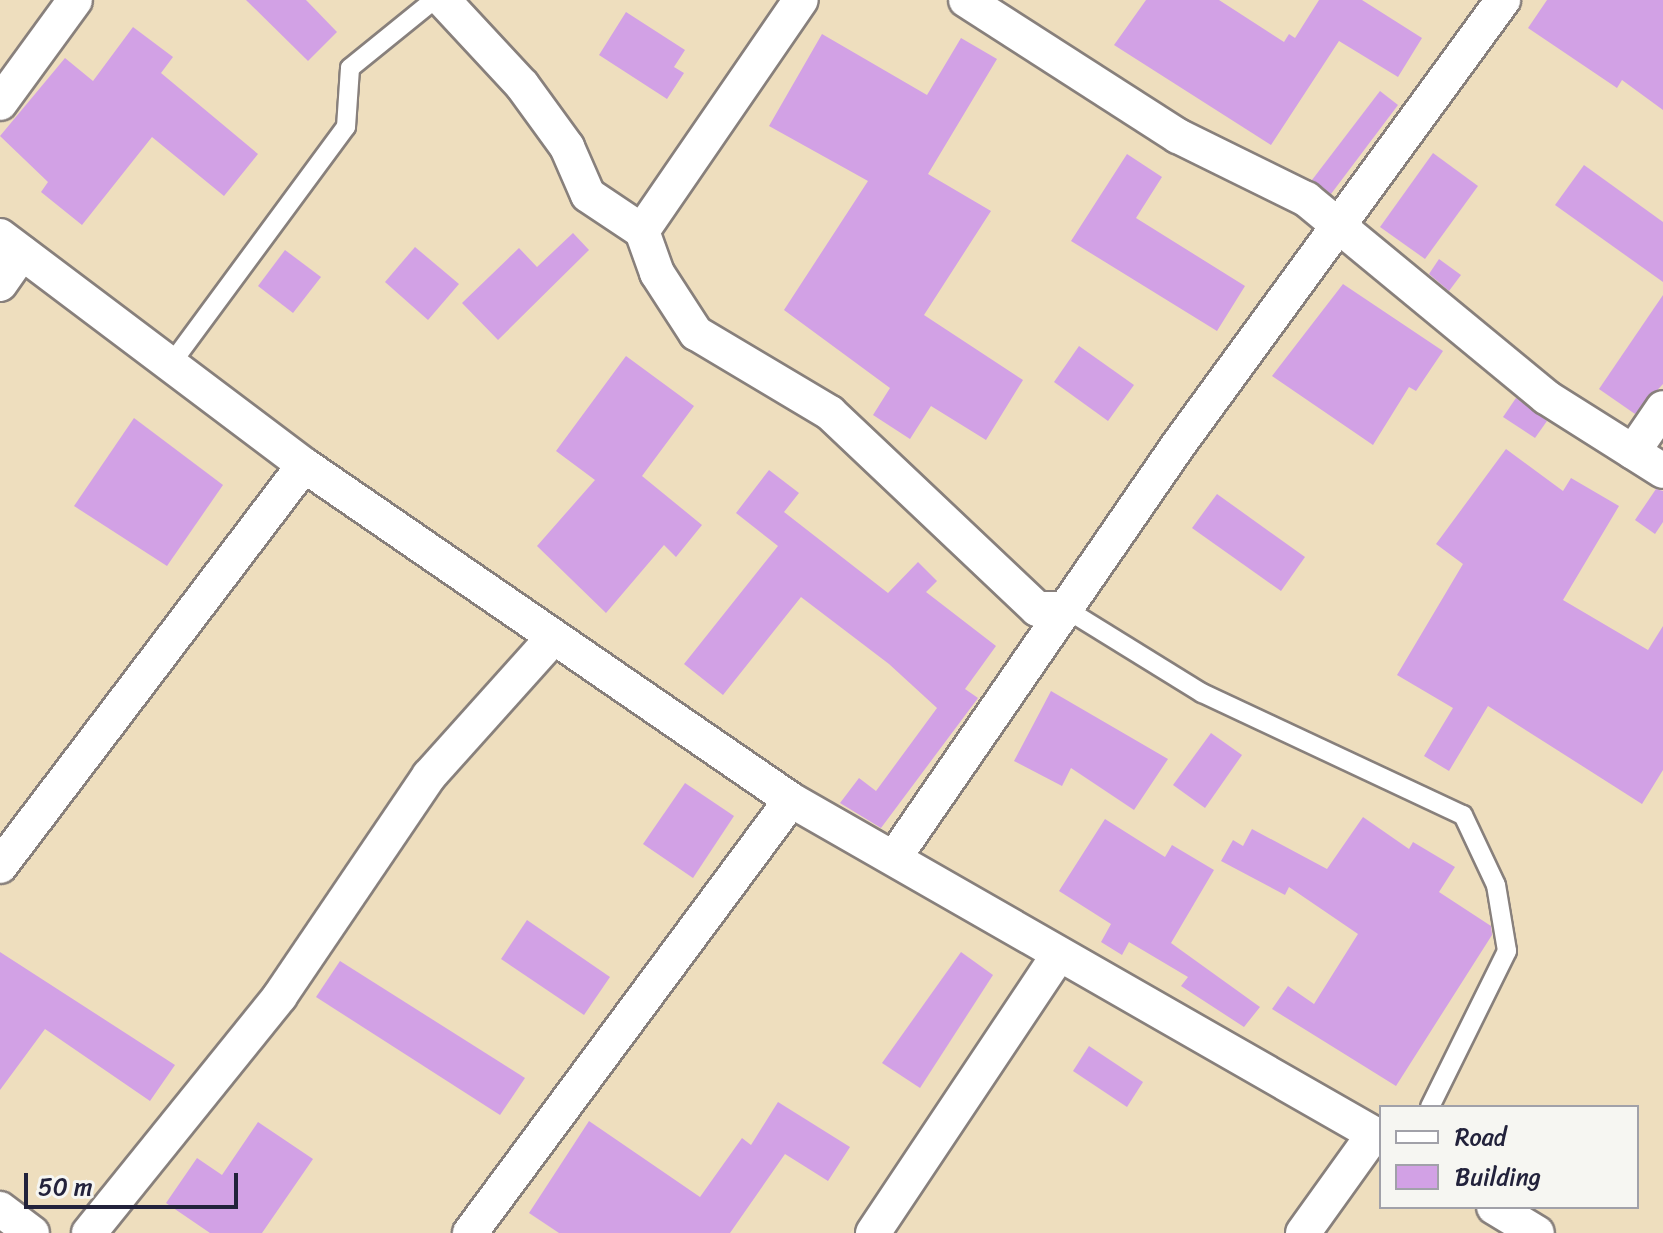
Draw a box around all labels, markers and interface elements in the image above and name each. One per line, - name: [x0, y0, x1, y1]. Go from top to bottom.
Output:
- legend: [1379, 1105, 1639, 1209]
- text: Road: [1455, 1116, 1506, 1158]
- text: Building: [1455, 1156, 1541, 1198]
- scale bar: [28, 1157, 242, 1207]
- text: 50 m: [38, 1166, 93, 1208]

